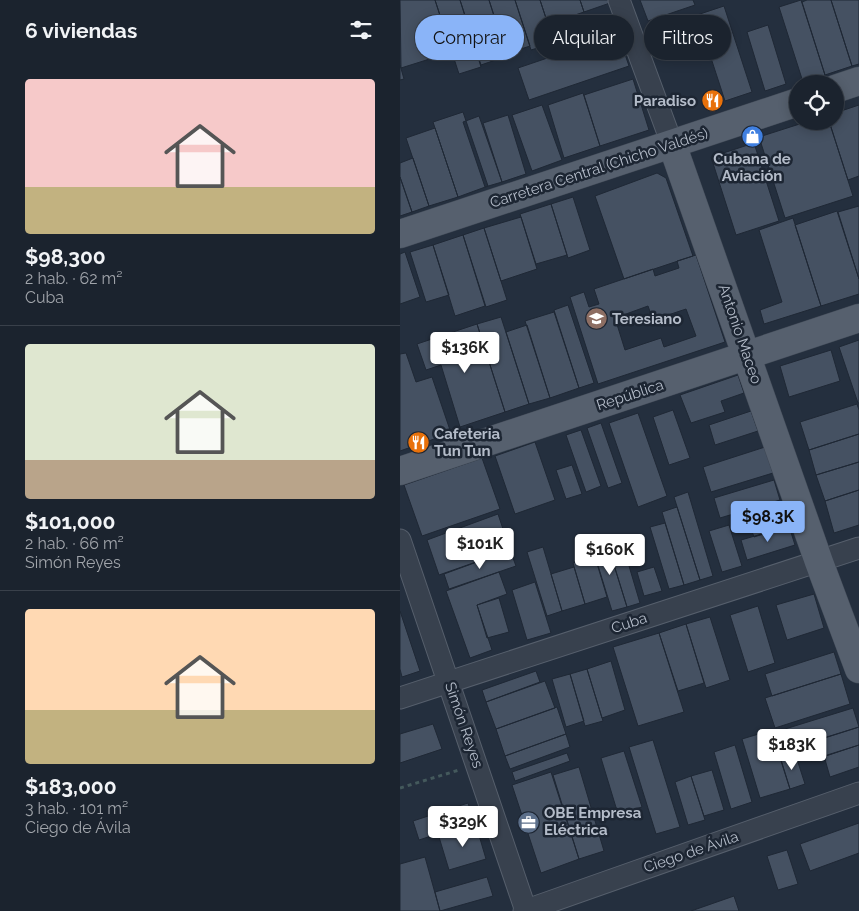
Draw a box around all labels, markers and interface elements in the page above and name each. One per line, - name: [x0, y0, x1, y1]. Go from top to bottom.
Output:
- chip: Comprar: [415, 15, 524, 60]
- chip: Alquilar: [534, 15, 634, 60]
- chip: Filtros: [644, 15, 731, 60]
- icon: filters: [347, 16, 375, 44]
- text: 6 viviendas: [25, 18, 137, 43]
- map controls: [789, 75, 844, 130]
- button: locate: [789, 75, 844, 130]
- restaurant icon: Paradiso: [700, 89, 724, 113]
- place label: Paradiso: [634, 92, 696, 110]
- icon: home: [155, 111, 245, 201]
- street label: Carretera Central (Chicho Valdés): [488, 124, 710, 212]
- shop icon: Cubana de Aviación: [740, 124, 764, 148]
- place label: Cubana de Aviación: [713, 150, 791, 185]
- text: $98,300: [25, 244, 106, 269]
- text: 2 hab. · 62 m²: [25, 269, 123, 288]
- street label: Antonio Maceo: [714, 282, 766, 386]
- text: Cuba: [25, 288, 64, 307]
- school or university icon: Teresiano: [584, 307, 608, 331]
- place label: Teresiano: [612, 310, 681, 328]
- pin: $136K: [430, 332, 500, 374]
- text: $136K: [441, 338, 489, 357]
- street label: República: [594, 376, 666, 414]
- icon: home: [155, 377, 245, 467]
- place label: Cafeteria Tun Tun: [434, 425, 500, 460]
- restaurant icon: Cafeteria Tun Tun: [406, 431, 430, 455]
- pin: $98.3K: [727, 500, 809, 543]
- text: $98.3K: [742, 507, 794, 526]
- text: $101,000: [25, 509, 116, 534]
- pin: $101K: [445, 528, 515, 570]
- text: 2 hab. · 66 m²: [25, 534, 124, 553]
- text: $101K: [457, 534, 503, 553]
- pin: $160K: [575, 534, 645, 576]
- text: $160K: [586, 540, 634, 559]
- text: Simón Reyes: [25, 553, 121, 572]
- street label: Cuba: [609, 609, 649, 637]
- icon: home: [155, 642, 245, 732]
- street label: Simón Reyes: [441, 680, 487, 770]
- pin: $183K: [757, 728, 827, 771]
- text: $183K: [768, 735, 816, 754]
- text: $183,000: [25, 774, 117, 799]
- text: 3 hab. · 101 m²: [25, 799, 128, 818]
- place label: OBE Empresa Eléctrica: [544, 804, 642, 839]
- pin: $329K: [428, 806, 498, 848]
- office icon: OBE Empresa Eléctrica: [516, 810, 540, 834]
- text: $329K: [439, 812, 487, 831]
- text: Ciego de Ávila: [25, 818, 131, 837]
- street label: Ciego de Ávila: [641, 827, 741, 877]

